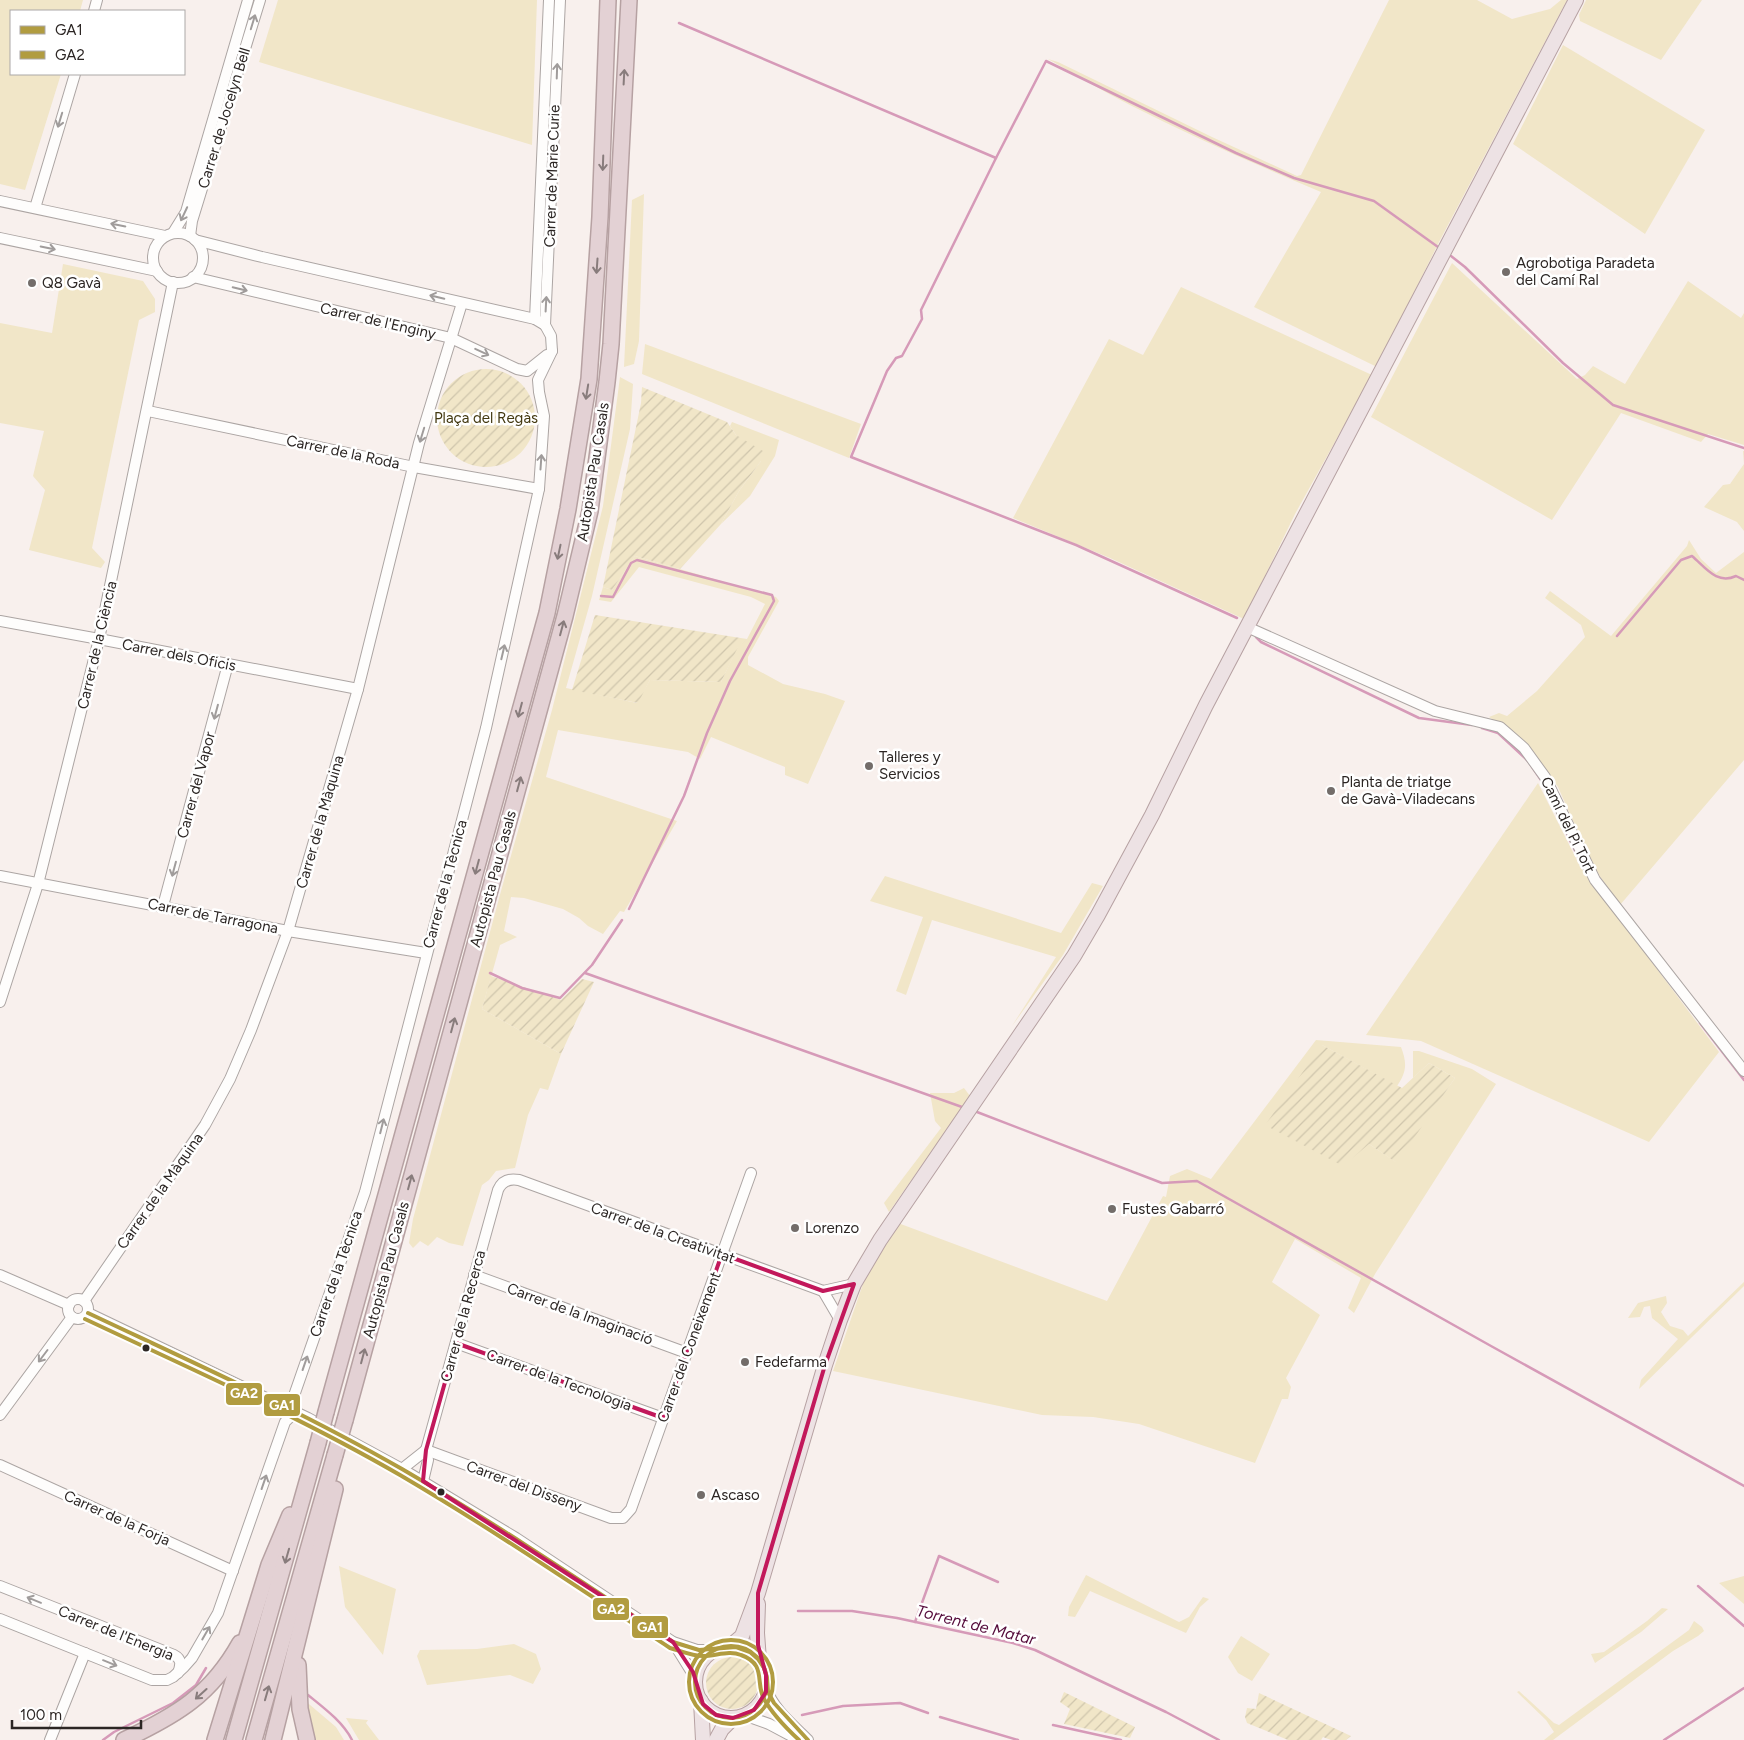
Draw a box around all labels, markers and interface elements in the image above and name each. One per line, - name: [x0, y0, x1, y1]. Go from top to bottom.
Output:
- legend: [10, 10, 185, 75]
- one-way arrow: [249, 14, 259, 30]
- text: GA1: [55, 21, 83, 39]
- street label: Carrer de Jocelyn Bell: [194, 45, 254, 191]
- text: GA2: [55, 46, 85, 64]
- one-way arrow: [552, 64, 561, 80]
- one-way arrow: [620, 69, 629, 85]
- street label: Carrer de Marie Curie: [541, 104, 563, 248]
- one-way arrow: [55, 112, 65, 128]
- one-way arrow: [598, 155, 607, 171]
- one-way arrow: [179, 206, 188, 221]
- one-way arrow: [110, 220, 126, 229]
- one-way arrow: [39, 244, 55, 253]
- place label: Agrobotiga Paradeta del Camí Ral: [1516, 254, 1655, 289]
- one-way arrow: [593, 258, 602, 274]
- marker: Agrobotiga Paradeta del Camí Ral: [1500, 266, 1512, 278]
- place label: Q8 Gavà: [42, 274, 101, 292]
- marker: Q8 Gavà: [26, 277, 38, 289]
- one-way arrow: [232, 285, 248, 294]
- one-way arrow: [429, 292, 445, 301]
- one-way arrow: [542, 296, 551, 312]
- street label: Carrer de l'Enginy: [318, 299, 438, 343]
- one-way arrow: [474, 347, 489, 357]
- one-way arrow: [582, 384, 592, 400]
- street label: Autopista Pau Casals: [573, 401, 613, 543]
- park label: Plaça del Regàs: [434, 409, 538, 427]
- one-way arrow: [416, 426, 426, 442]
- street label: Carrer de la Roda: [285, 431, 401, 473]
- one-way arrow: [536, 454, 545, 470]
- one-way arrow: [554, 544, 564, 560]
- street label: Carrer de la Ciència: [73, 579, 121, 711]
- one-way arrow: [558, 620, 567, 636]
- street label: Carrer dels Oficis: [120, 635, 238, 675]
- one-way arrow: [499, 644, 508, 660]
- one-way arrow: [515, 702, 524, 718]
- one-way arrow: [210, 703, 220, 719]
- street label: Carrer del Vapor: [173, 730, 219, 840]
- place label: Talleres y Servicios: [879, 748, 941, 783]
- street label: Carrer de la Màquina: [292, 753, 348, 891]
- marker: Talleres y Servicios: [863, 760, 875, 772]
- place label: Planta de triatge de Gavà-Viladecans: [1341, 773, 1475, 808]
- street label: Camí del Pi Tort: [1537, 774, 1599, 876]
- one-way arrow: [514, 777, 524, 793]
- marker: Planta de triatge de Gavà-Viladecans: [1325, 785, 1337, 797]
- street label: Autopista Pau Casals: [466, 809, 520, 949]
- street label: Carrer de la Tècnica: [419, 818, 471, 950]
- one-way arrow: [471, 858, 481, 874]
- one-way arrow: [168, 860, 178, 876]
- street label: Carrer de Tarragona: [146, 895, 280, 937]
- one-way arrow: [448, 1018, 458, 1034]
- one-way arrow: [378, 1118, 387, 1134]
- street label: Carrer de la Màquina: [113, 1129, 207, 1253]
- one-way arrow: [406, 1175, 415, 1191]
- street label: Carrer de la Creativitat: [588, 1199, 738, 1268]
- street label: Autopista Pau Casals: [359, 1200, 413, 1340]
- place label: Fustes Gabarró: [1122, 1200, 1225, 1218]
- marker: Fustes Gabarró: [1106, 1203, 1118, 1215]
- street label: Carrer de la Tècnica: [306, 1209, 366, 1339]
- place label: Lorenzo: [805, 1219, 859, 1237]
- marker: Lorenzo: [789, 1222, 801, 1234]
- street label: Carrer de la Recerca: [437, 1248, 489, 1384]
- street label: Carrer del Coneixement: [653, 1269, 725, 1425]
- street label: Carrer de la Imaginació: [505, 1279, 656, 1349]
- unlabelled marker: [141, 1343, 151, 1353]
- street label: Carrer de la Tecnologia: [484, 1345, 634, 1415]
- one-way arrow: [38, 1349, 49, 1362]
- one-way arrow: [359, 1349, 369, 1365]
- place label: Fedefarma: [755, 1353, 827, 1371]
- one-way arrow: [301, 1356, 310, 1372]
- marker: Fedefarma: [739, 1356, 751, 1368]
- line badge: GA2: [225, 1382, 263, 1406]
- text: GA2: [230, 1385, 258, 1402]
- line badge: GA1: [263, 1393, 301, 1417]
- text: GA1: [269, 1397, 295, 1414]
- street label: Carrer del Disseny: [464, 1457, 584, 1515]
- one-way arrow: [260, 1475, 269, 1490]
- place label: Ascaso: [711, 1486, 760, 1504]
- street label: Carrer de la Forja: [61, 1487, 173, 1549]
- unlabelled marker: [436, 1487, 446, 1497]
- marker: Ascaso: [695, 1489, 707, 1501]
- one-way arrow: [281, 1548, 291, 1564]
- one-way arrow: [27, 1595, 42, 1604]
- line badge: GA2: [592, 1597, 630, 1621]
- text: GA2: [597, 1601, 625, 1618]
- water label: Torrent de Matar: [915, 1601, 1038, 1649]
- street label: Carrer de l'Energia: [56, 1602, 176, 1664]
- line badge: GA1: [631, 1615, 669, 1639]
- text: GA1: [637, 1619, 663, 1636]
- one-way arrow: [201, 1626, 211, 1641]
- one-way arrow: [102, 1659, 117, 1668]
- one-way arrow: [263, 1686, 273, 1702]
- one-way arrow: [195, 1688, 208, 1700]
- scale bar: [12, 1698, 141, 1730]
- text: 100 m: [20, 1706, 62, 1724]

